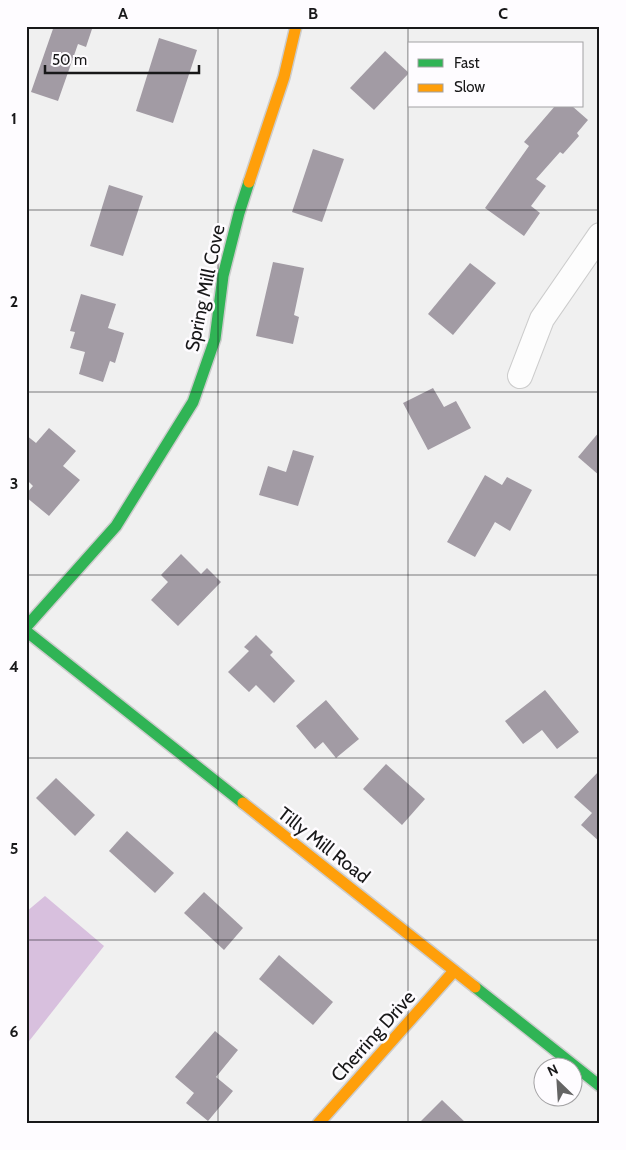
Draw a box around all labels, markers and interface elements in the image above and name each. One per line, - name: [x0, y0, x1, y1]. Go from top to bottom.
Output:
- text: A: [118, 4, 128, 23]
- text: B: [308, 4, 318, 23]
- text: C: [498, 4, 508, 23]
- scale bar: [45, 42, 199, 74]
- legend: [408, 42, 584, 108]
- text: 50 m: [52, 51, 87, 69]
- text: Fast: [454, 54, 479, 72]
- text: Slow: [454, 78, 485, 96]
- text: 1: [11, 109, 17, 128]
- street label: Spring Mill Cove: [180, 222, 230, 354]
- text: 2: [10, 292, 18, 311]
- text: 3: [10, 474, 18, 493]
- text: 4: [9, 657, 19, 676]
- street label: Tilly Mill Road: [273, 802, 375, 888]
- text: 5: [10, 839, 18, 858]
- street label: Cherring Drive: [326, 985, 420, 1086]
- text: 6: [10, 1022, 19, 1041]
- north arrow: [534, 1058, 584, 1108]
- text: N: [544, 1060, 561, 1080]

